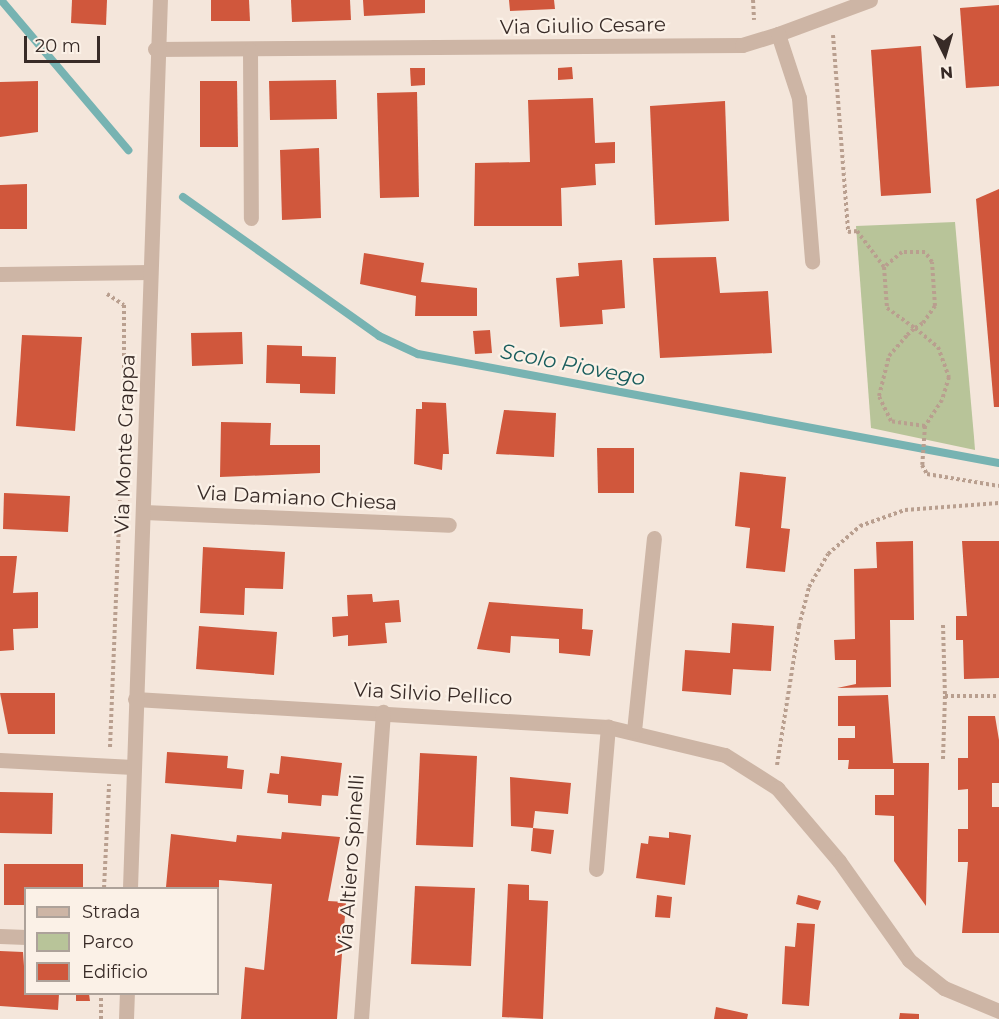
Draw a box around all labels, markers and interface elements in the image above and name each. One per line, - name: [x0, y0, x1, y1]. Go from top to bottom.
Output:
- street label: Via Giulio Cesare: [500, 13, 666, 39]
- scale bar: [27, 24, 104, 62]
- north arrow: [915, 24, 975, 84]
- text: 20 m: [35, 35, 81, 57]
- text: N: [939, 62, 954, 82]
- water label: Scolo Piovego: [498, 339, 648, 391]
- street label: Via Monte Grappa: [110, 354, 140, 534]
- street label: Via Damiano Chiesa: [196, 481, 398, 515]
- street label: Via Silvio Pellico: [353, 678, 513, 710]
- street label: Via Altiero Spinelli: [333, 774, 369, 954]
- legend: [24, 887, 219, 995]
- text: Strada: [82, 901, 140, 923]
- text: Parco: [82, 931, 134, 953]
- text: Edificio: [82, 961, 148, 983]

